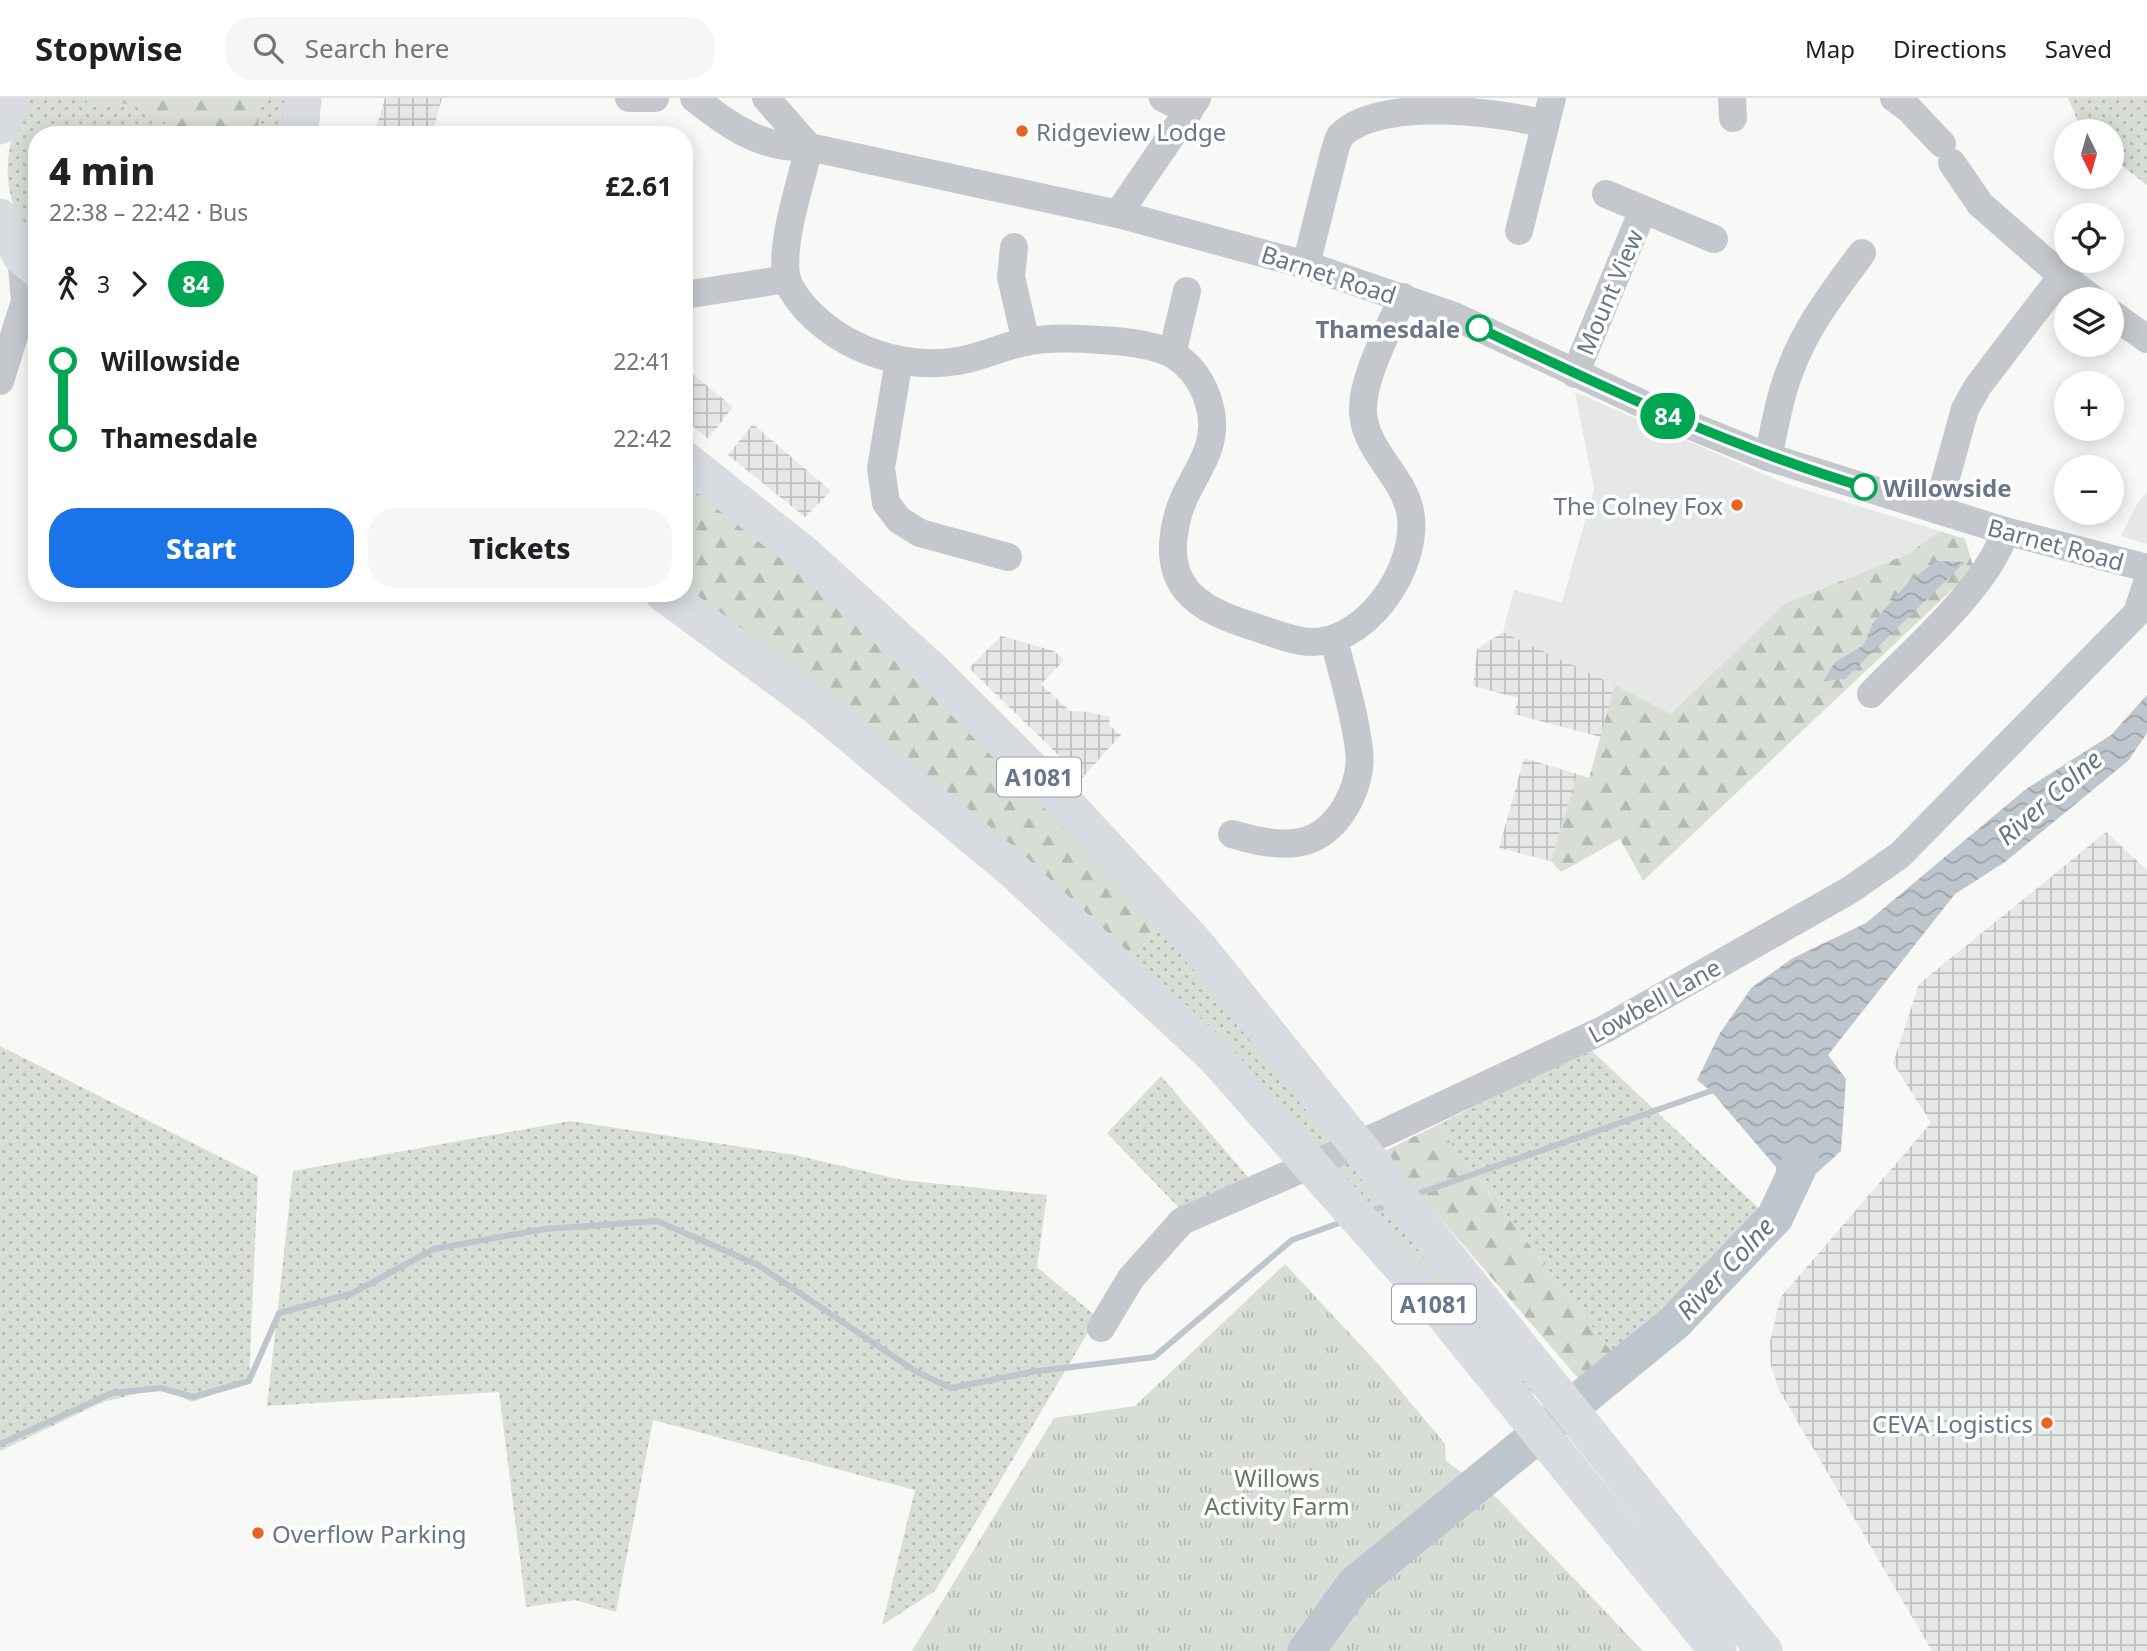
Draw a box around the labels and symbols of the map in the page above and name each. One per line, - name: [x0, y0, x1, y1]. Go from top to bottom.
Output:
- place label: Ridgeview Lodge: [1036, 115, 1226, 148]
- north arrow: [2054, 119, 2124, 189]
- marker: Ridgeview Lodge: [1014, 123, 1030, 139]
- street label: Mount View: [1568, 224, 1650, 360]
- street label: Barnet Road: [1257, 237, 1401, 311]
- place label: Thamesdale: [1315, 312, 1460, 345]
- marker: Thamesdale: [1466, 315, 1492, 341]
- line badge: 84: [1636, 393, 1700, 439]
- place label: Willowside: [1883, 471, 2011, 504]
- marker: Willowside: [1851, 474, 1877, 500]
- place label: The Colney Fox: [1554, 489, 1723, 522]
- marker: The Colney Fox: [1729, 497, 1745, 513]
- street label: Barnet Road: [1984, 510, 2128, 578]
- water label: River Colne: [1989, 741, 2109, 853]
- road number: A1081: [997, 758, 1081, 796]
- street label: Lowbell Lane: [1582, 950, 1726, 1050]
- water label: River Colne: [1668, 1209, 1782, 1327]
- road number: A1081: [1392, 1284, 1476, 1324]
- place label: CEVA Logistics: [1872, 1407, 2033, 1440]
- marker: CEVA Logistics: [2039, 1415, 2055, 1431]
- park label: Willows Activity Farm: [1204, 1461, 1350, 1522]
- place label: Overflow Parking: [272, 1517, 466, 1550]
- marker: Overflow Parking: [250, 1525, 266, 1541]

